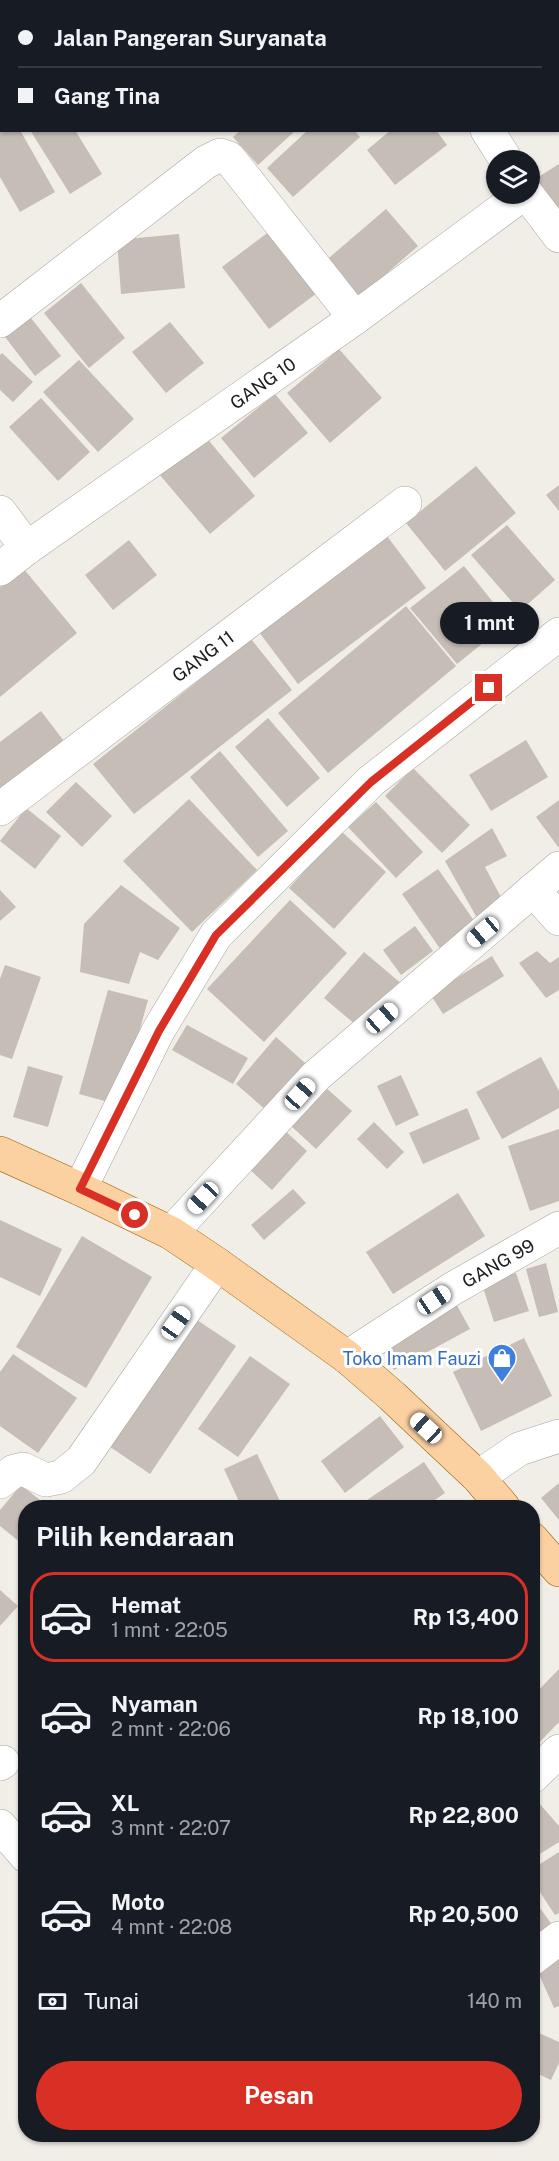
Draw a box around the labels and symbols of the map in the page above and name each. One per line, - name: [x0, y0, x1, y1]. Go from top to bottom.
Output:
- street label: GANG 10: [226, 352, 300, 413]
- callout: 1 mnt: [440, 601, 538, 643]
- street label: GANG 11: [168, 626, 238, 686]
- route end: [475, 674, 502, 701]
- car: [463, 914, 503, 950]
- car: [363, 999, 401, 1037]
- car: [281, 1075, 319, 1113]
- car: [184, 1179, 222, 1217]
- route start: [121, 1201, 148, 1228]
- street label: GANG 99: [458, 1234, 538, 1292]
- car: [414, 1282, 454, 1318]
- car: [158, 1303, 194, 1343]
- shop icon: Toko Imam Fauzi: [486, 1342, 518, 1384]
- place label: Toko Imam Fauzi: [343, 1348, 481, 1369]
- car: [407, 1409, 445, 1447]

